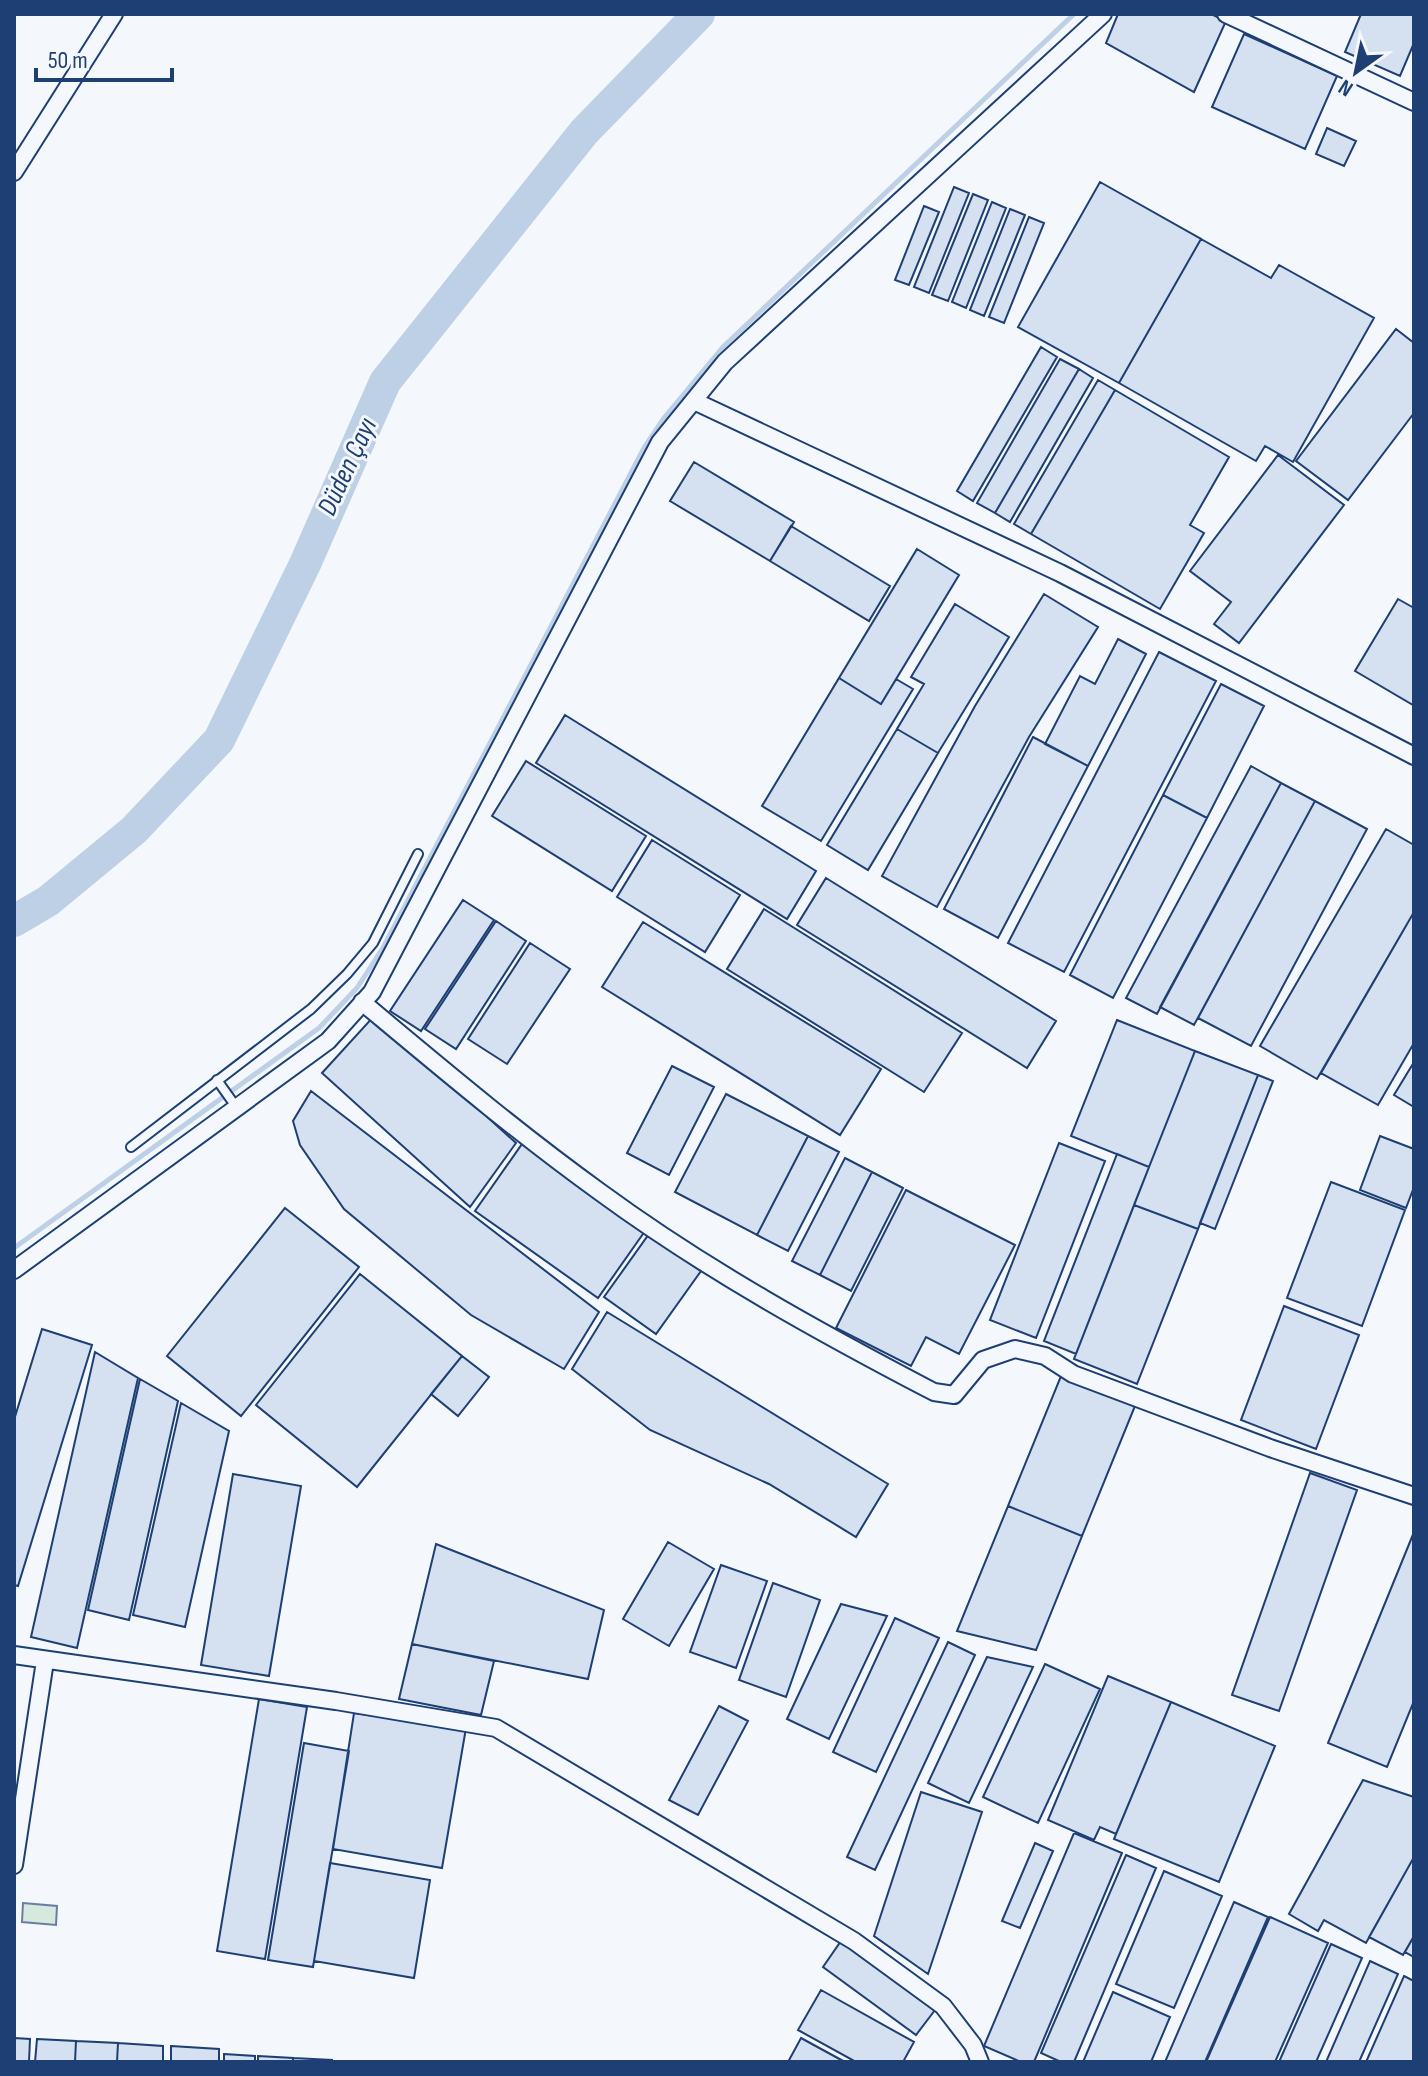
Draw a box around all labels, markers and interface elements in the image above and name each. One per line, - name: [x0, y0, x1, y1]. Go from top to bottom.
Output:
- scale bar: [36, 32, 172, 82]
- north arrow: [1316, 32, 1396, 112]
- text: 50 m: [48, 46, 88, 75]
- text: N: [1334, 73, 1358, 102]
- water label: Düden Çayı: [311, 413, 384, 521]

